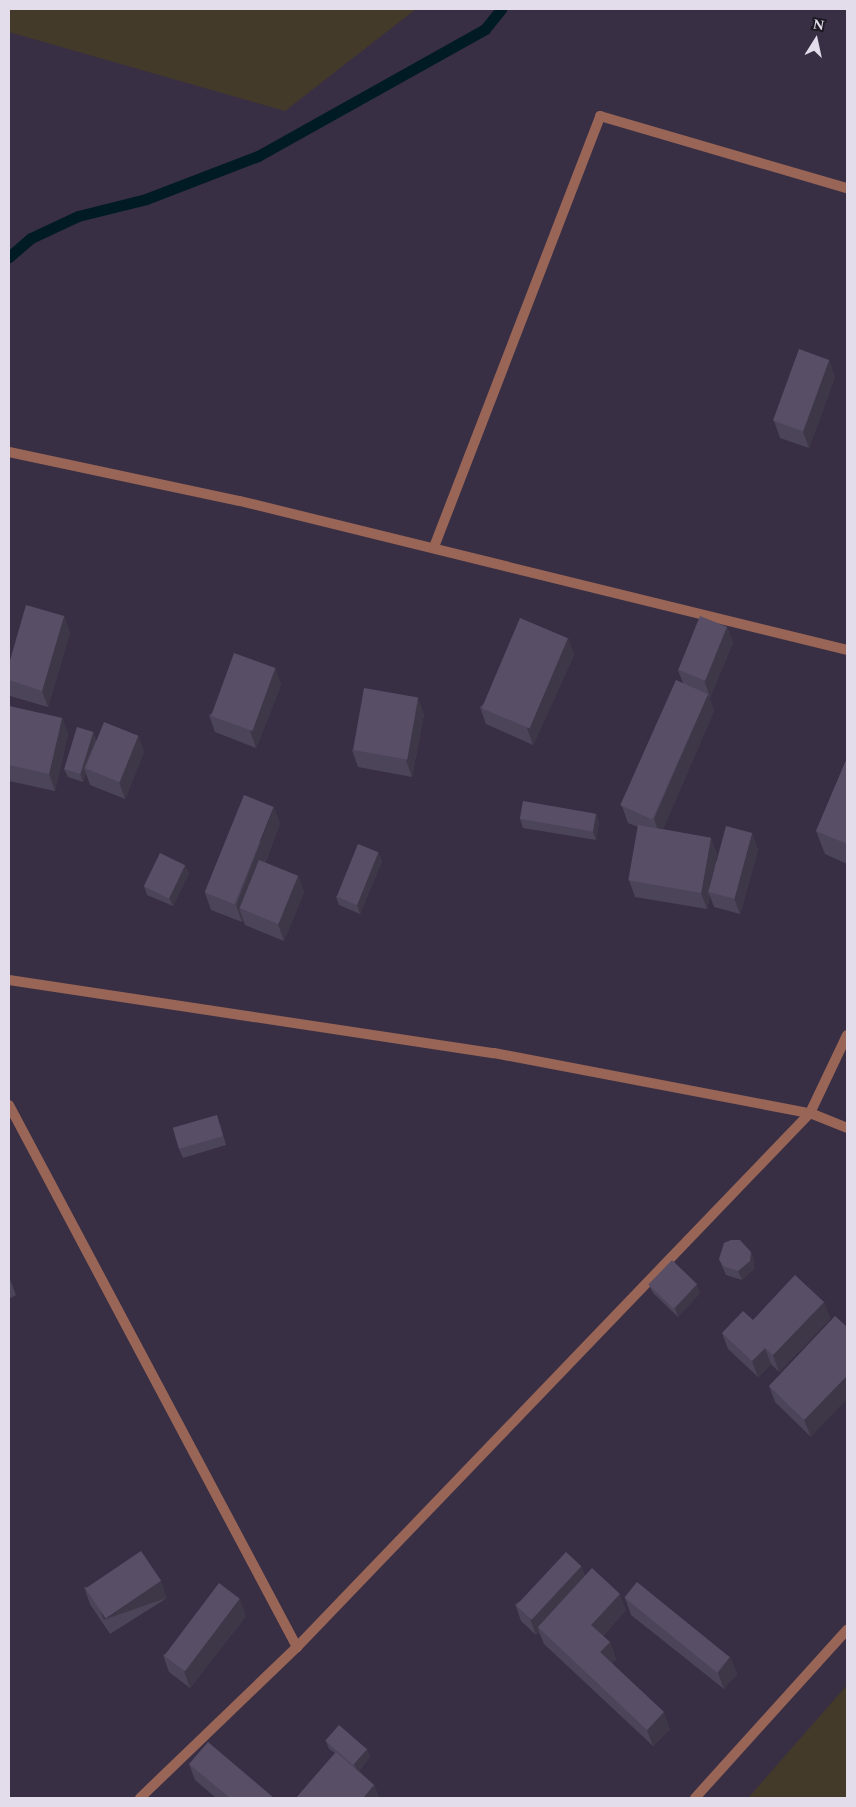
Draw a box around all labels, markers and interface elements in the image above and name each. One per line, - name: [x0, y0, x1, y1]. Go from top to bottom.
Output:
- text: N: [811, 13, 826, 36]
- north arrow: [791, 15, 841, 65]

